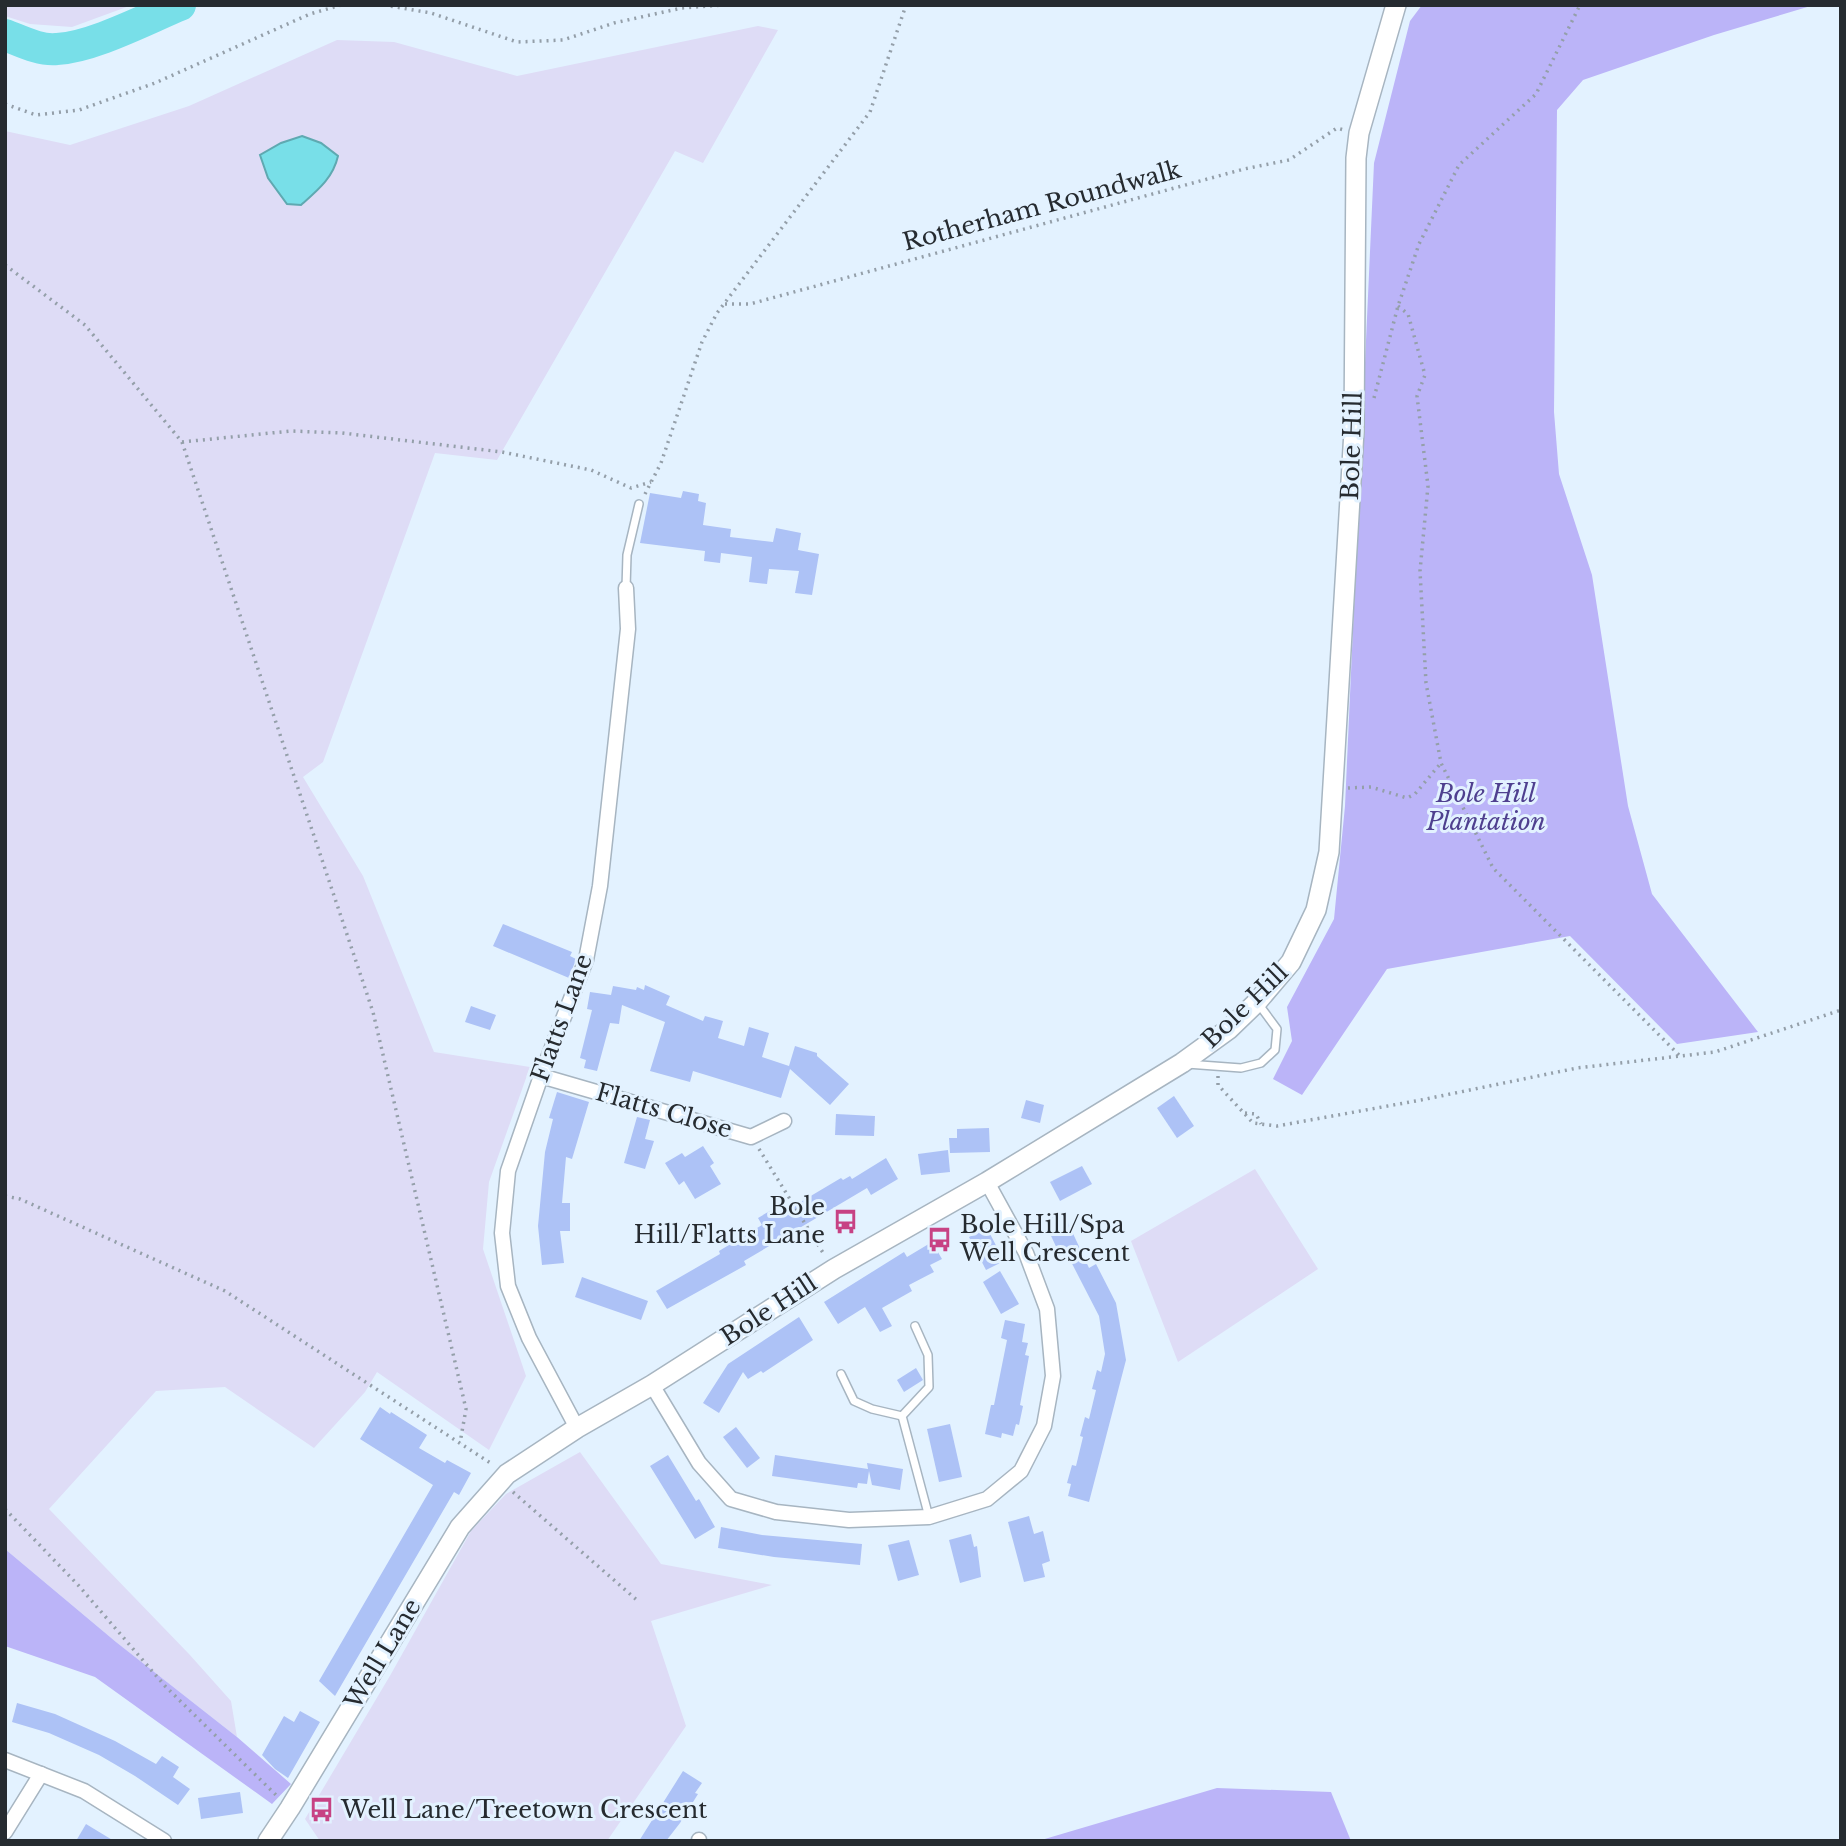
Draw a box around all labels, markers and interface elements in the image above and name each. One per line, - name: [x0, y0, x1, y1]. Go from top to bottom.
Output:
- street label: Rotherham Roundwalk: [900, 154, 1184, 257]
- street label: Bole Hill: [1335, 391, 1368, 501]
- park label: Bole Hill Plantation: [1425, 779, 1546, 836]
- street label: Flatts Lane: [525, 950, 598, 1086]
- street label: Bole Hill: [1196, 957, 1294, 1054]
- street label: Flatts Close: [593, 1077, 736, 1144]
- place label: Bole Hill/Flatts Lane: [634, 1192, 825, 1249]
- bus stop icon: Bole Hill/Flatts Lane: [831, 1207, 859, 1235]
- place label: Bole Hill/Spa Well Crescent: [959, 1210, 1130, 1267]
- bus stop icon: Bole Hill/Spa Well Crescent: [926, 1225, 954, 1253]
- street label: Bole Hill: [715, 1268, 822, 1351]
- street label: Well Lane: [338, 1593, 427, 1715]
- place label: Well Lane/Treetown Crescent: [340, 1795, 707, 1824]
- bus stop icon: Well Lane/Treetown Crescent: [307, 1796, 335, 1824]

